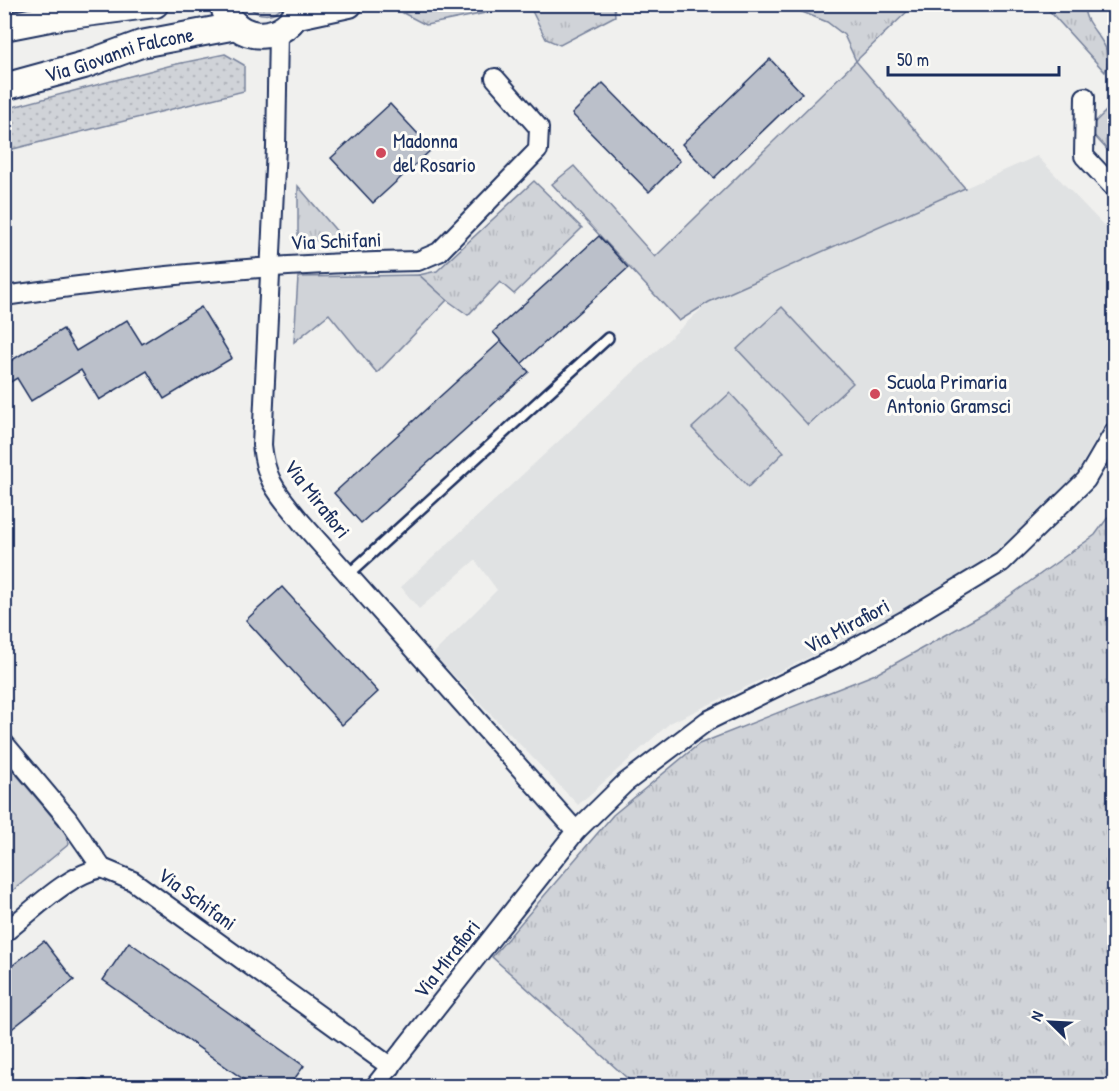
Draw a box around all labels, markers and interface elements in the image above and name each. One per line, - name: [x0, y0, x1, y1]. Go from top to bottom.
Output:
- street label: Via Giovanni Falcone: [41, 19, 196, 89]
- scale bar: [888, 39, 1059, 77]
- text: 50 m: [897, 47, 929, 72]
- place label: Madonna del Rosario: [393, 126, 476, 179]
- marker: Madonna del Rosario: [374, 146, 388, 160]
- street label: Via Schifani: [290, 224, 382, 257]
- place label: Scuola Primaria Antonio Gramsci: [887, 367, 1012, 420]
- marker: Scuola Primaria Antonio Gramsci: [868, 387, 882, 401]
- street label: Via Mirafiori: [277, 453, 357, 544]
- street label: Via Mirafiori: [799, 591, 895, 660]
- street label: Via Schifani: [152, 860, 243, 937]
- street label: Via Mirafiori: [407, 913, 487, 1004]
- north arrow: [1020, 992, 1080, 1052]
- text: N: [1025, 1007, 1048, 1024]

